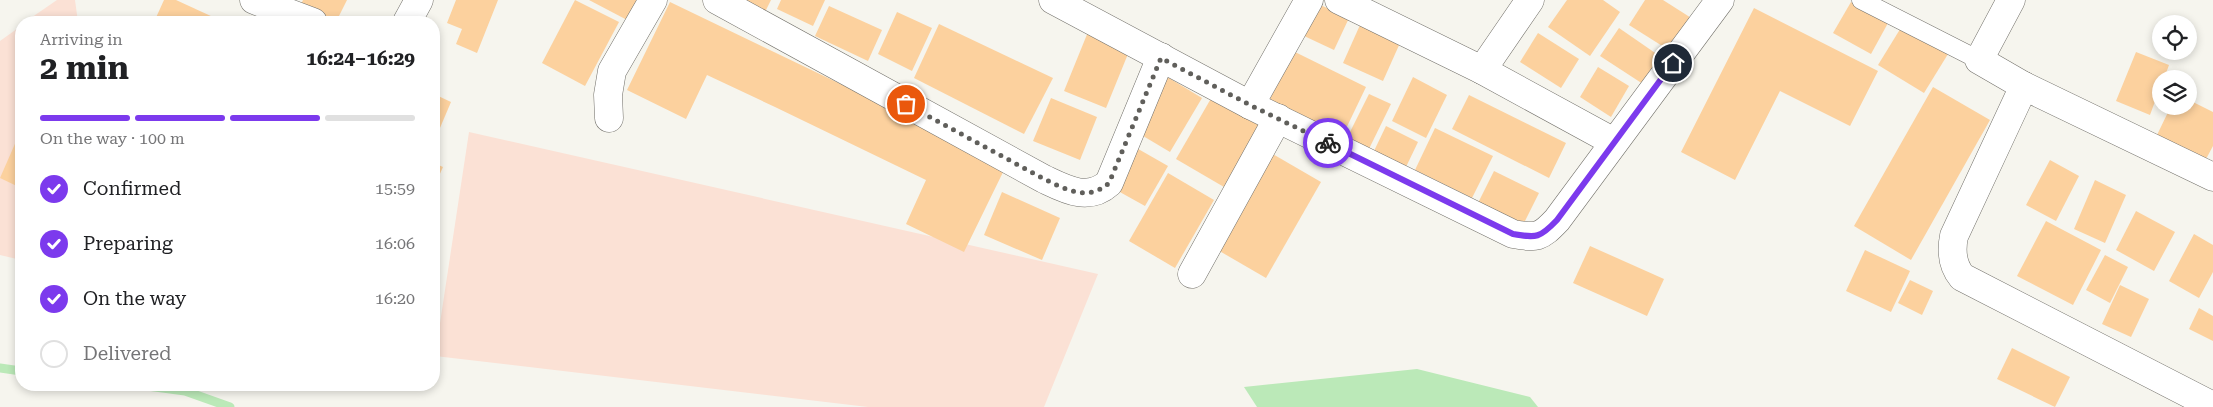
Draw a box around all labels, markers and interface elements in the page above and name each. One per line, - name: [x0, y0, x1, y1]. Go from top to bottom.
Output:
- map controls: [2152, 15, 2197, 115]
- button: locate: [2152, 15, 2197, 60]
- text: Arriving in: [40, 30, 123, 49]
- pin: [1652, 42, 1694, 84]
- text: 16:24–16:29: [306, 47, 415, 70]
- text: 2 min: [40, 49, 129, 87]
- icon: home: [1659, 49, 1687, 77]
- button: layers: [2152, 70, 2197, 115]
- pin: [885, 83, 927, 125]
- icon: bag: [892, 90, 920, 118]
- courier: [1303, 118, 1353, 168]
- text: On the way · 100 m: [40, 129, 185, 148]
- icon: bike: [1314, 129, 1342, 157]
- icon: check: [40, 175, 68, 203]
- text: Confirmed: [83, 177, 181, 200]
- text: 15:59: [375, 179, 415, 198]
- icon: check: [40, 230, 68, 258]
- text: Preparing: [83, 232, 173, 255]
- text: 16:06: [375, 234, 415, 253]
- icon: check: [40, 285, 68, 313]
- text: On the way: [83, 287, 186, 310]
- text: 16:20: [375, 289, 415, 308]
- text: Delivered: [83, 342, 171, 365]

